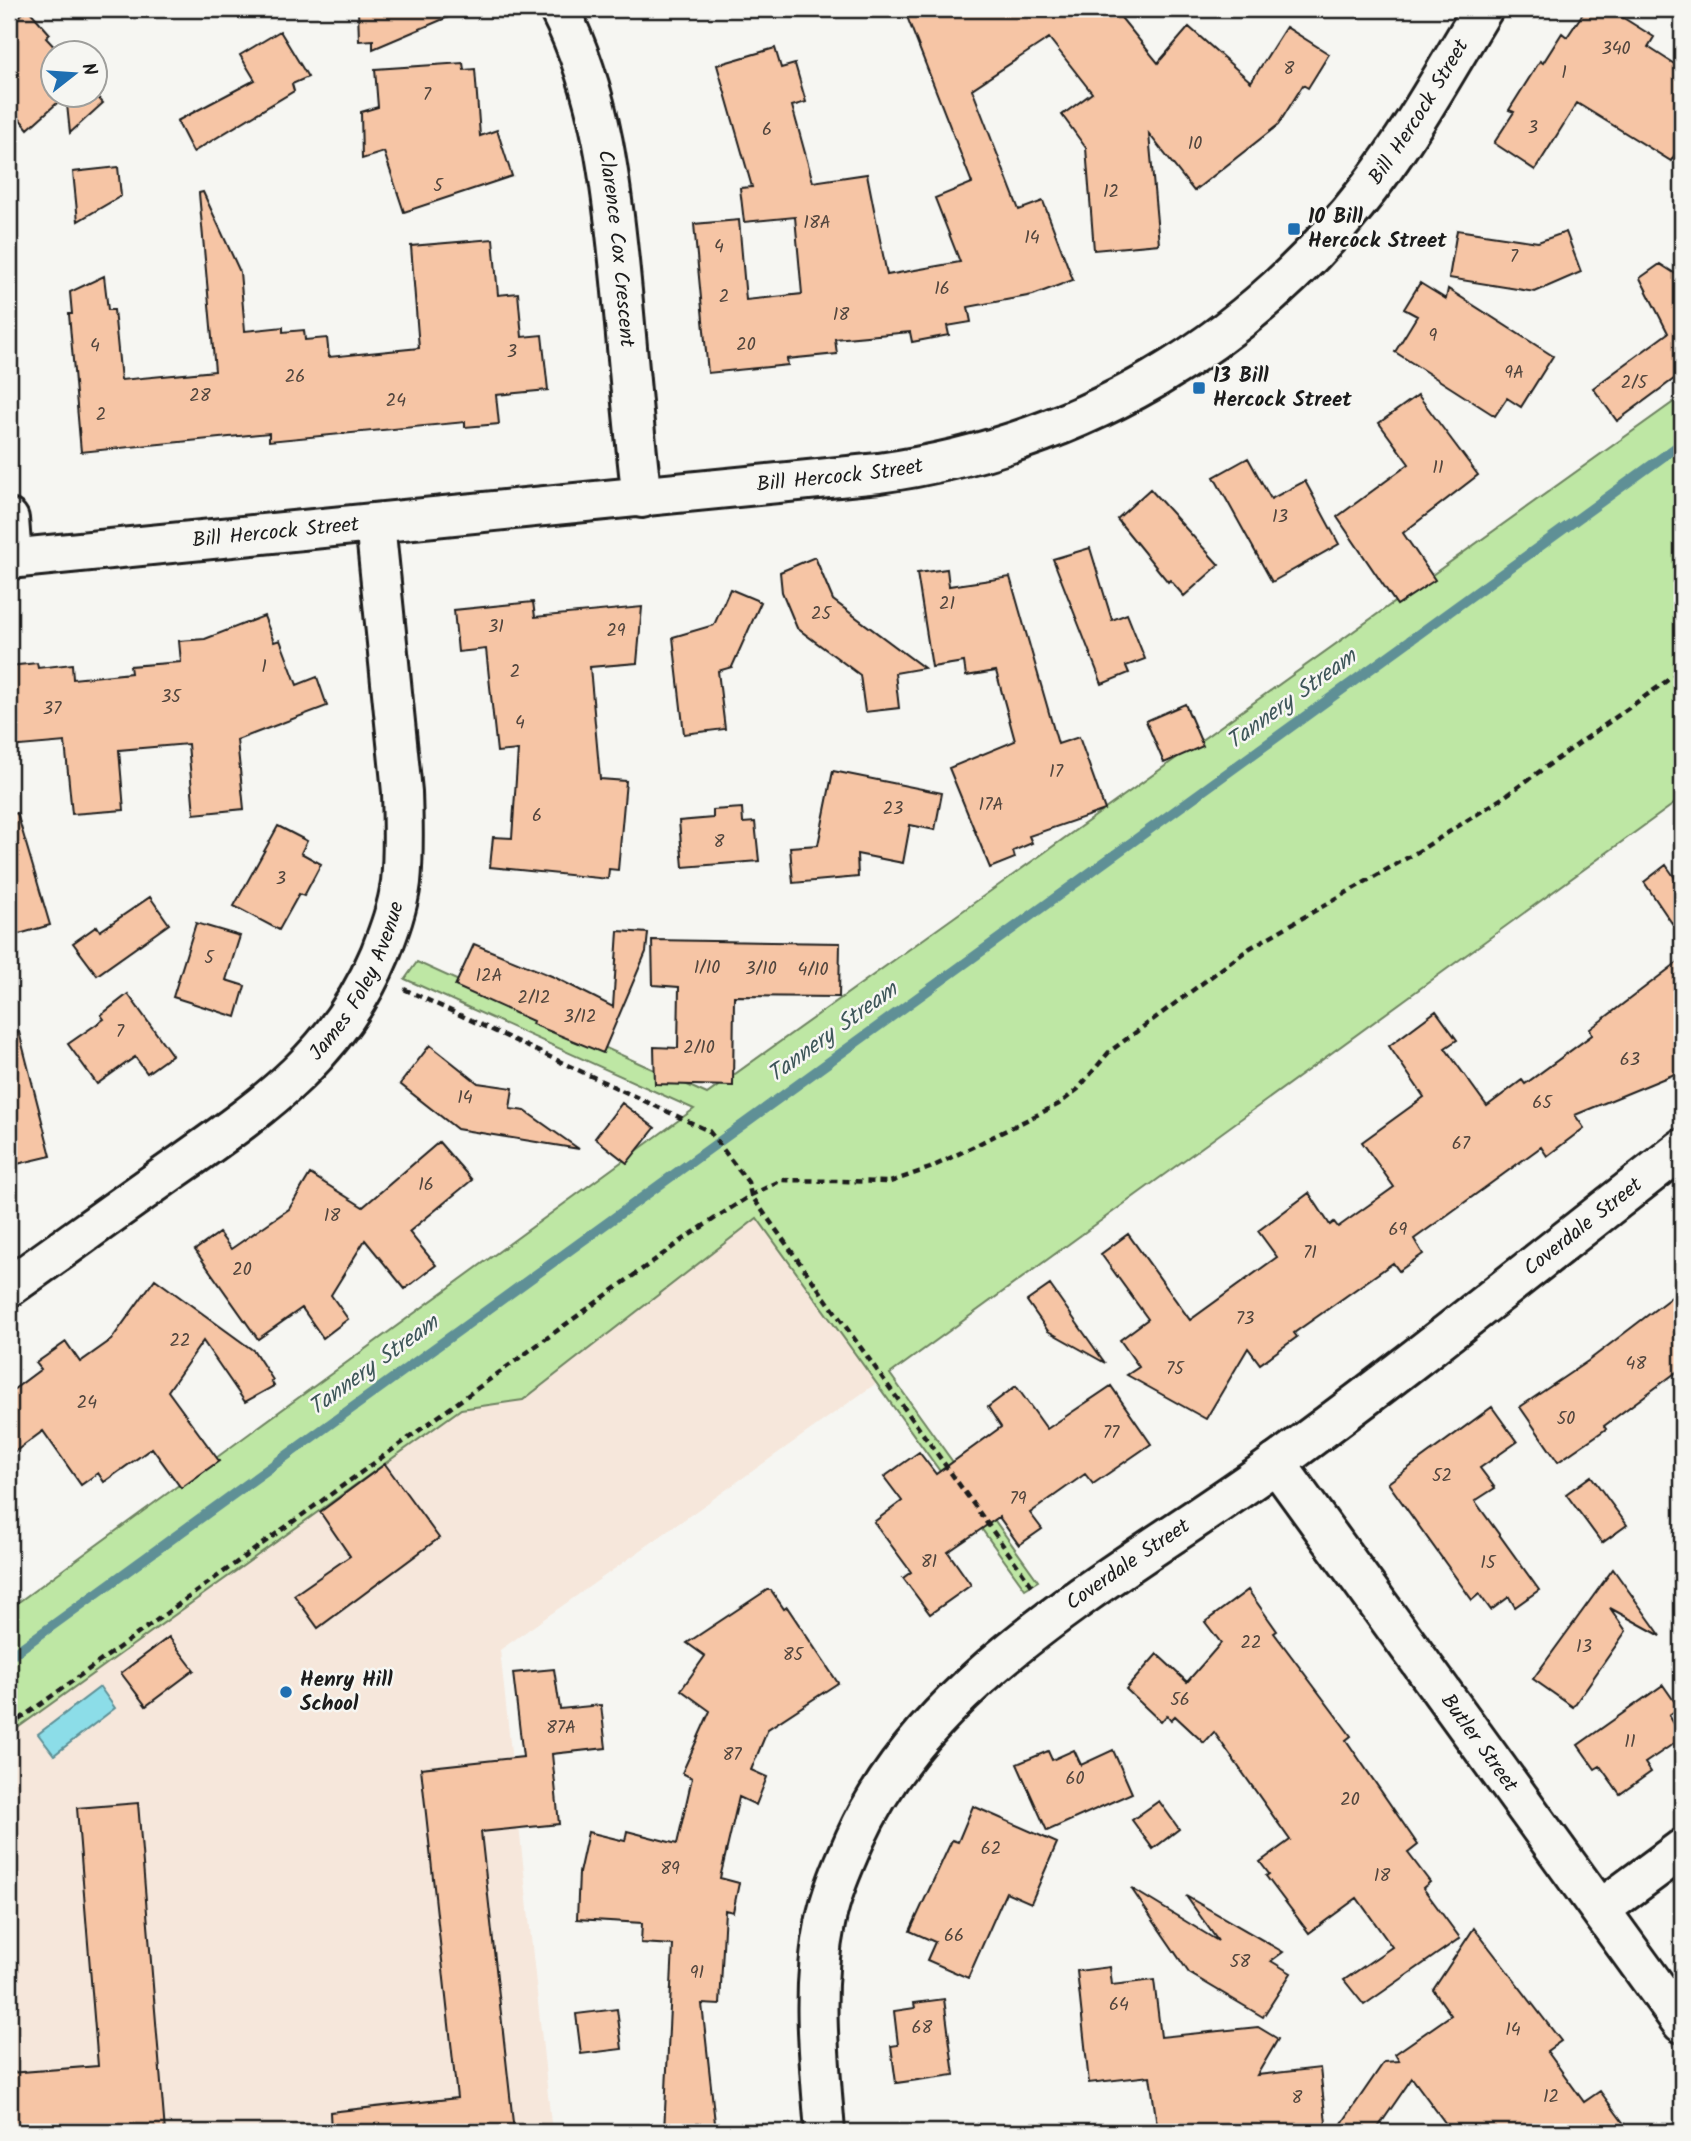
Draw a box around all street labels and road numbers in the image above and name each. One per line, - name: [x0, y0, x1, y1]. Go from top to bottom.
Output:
- street label: Bill Hercock Street: [1360, 32, 1478, 192]
- street label: Clarence Cox Crescent: [588, 147, 644, 349]
- street label: Bill Hercock Street: [755, 449, 927, 502]
- street label: Bill Hercock Street: [191, 508, 361, 557]
- street label: James Foley Avenue: [301, 897, 414, 1069]
- street label: Coverdale Street: [1516, 1169, 1650, 1284]
- street label: Coverdale Street: [1059, 1510, 1198, 1619]
- street label: Butler Street: [1432, 1687, 1527, 1800]

